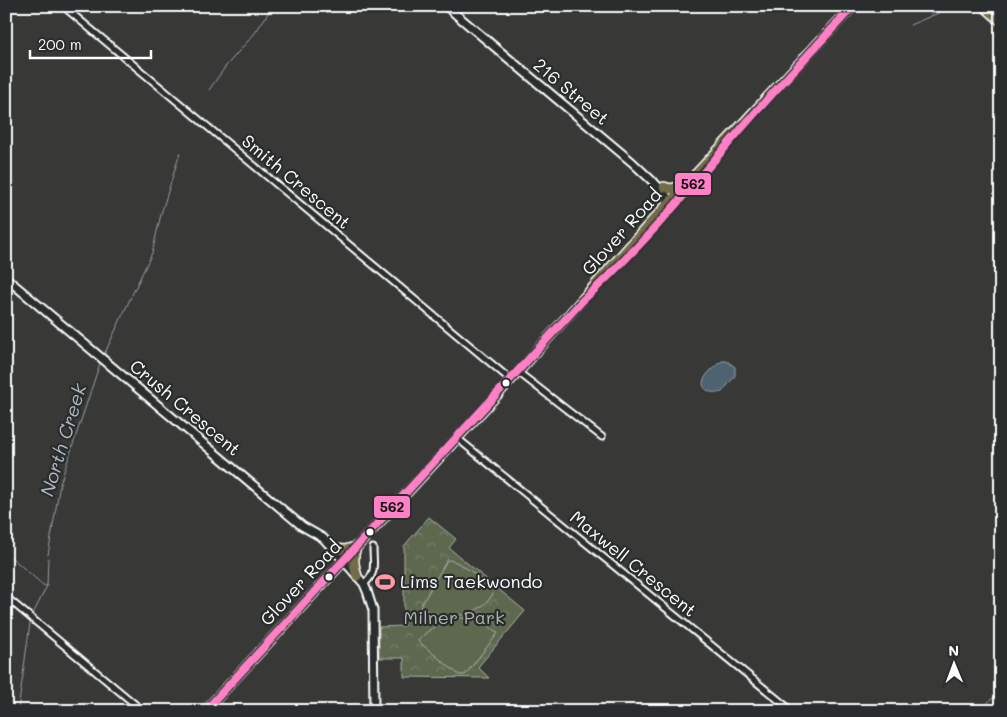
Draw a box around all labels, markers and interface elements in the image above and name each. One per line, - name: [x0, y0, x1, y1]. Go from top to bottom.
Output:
- scale bar: [30, 28, 151, 60]
- text: 200 m: [38, 34, 82, 54]
- street label: 216 Street: [529, 52, 615, 130]
- street label: Smith Crescent: [237, 129, 356, 234]
- line badge: 562: [674, 172, 712, 196]
- text: 562: [681, 174, 705, 193]
- street label: Glover Road: [576, 183, 667, 280]
- street label: Crush Crescent: [125, 354, 246, 461]
- unlabelled marker: [501, 378, 511, 388]
- water label: North Creek: [34, 380, 92, 499]
- line badge: 562: [373, 495, 411, 519]
- text: 562: [380, 497, 404, 516]
- street label: Maxwell Crescent: [565, 505, 702, 622]
- unlabelled marker: [365, 527, 375, 537]
- street label: Glover Road: [254, 534, 346, 630]
- place label: Lims Taekwondo: [400, 569, 543, 593]
- sports icon: Lims Taekwondo: [374, 571, 396, 593]
- unlabelled marker: [324, 572, 334, 582]
- park label: Milner Park: [403, 605, 505, 629]
- north arrow: [930, 640, 980, 690]
- text: N: [948, 641, 959, 660]

